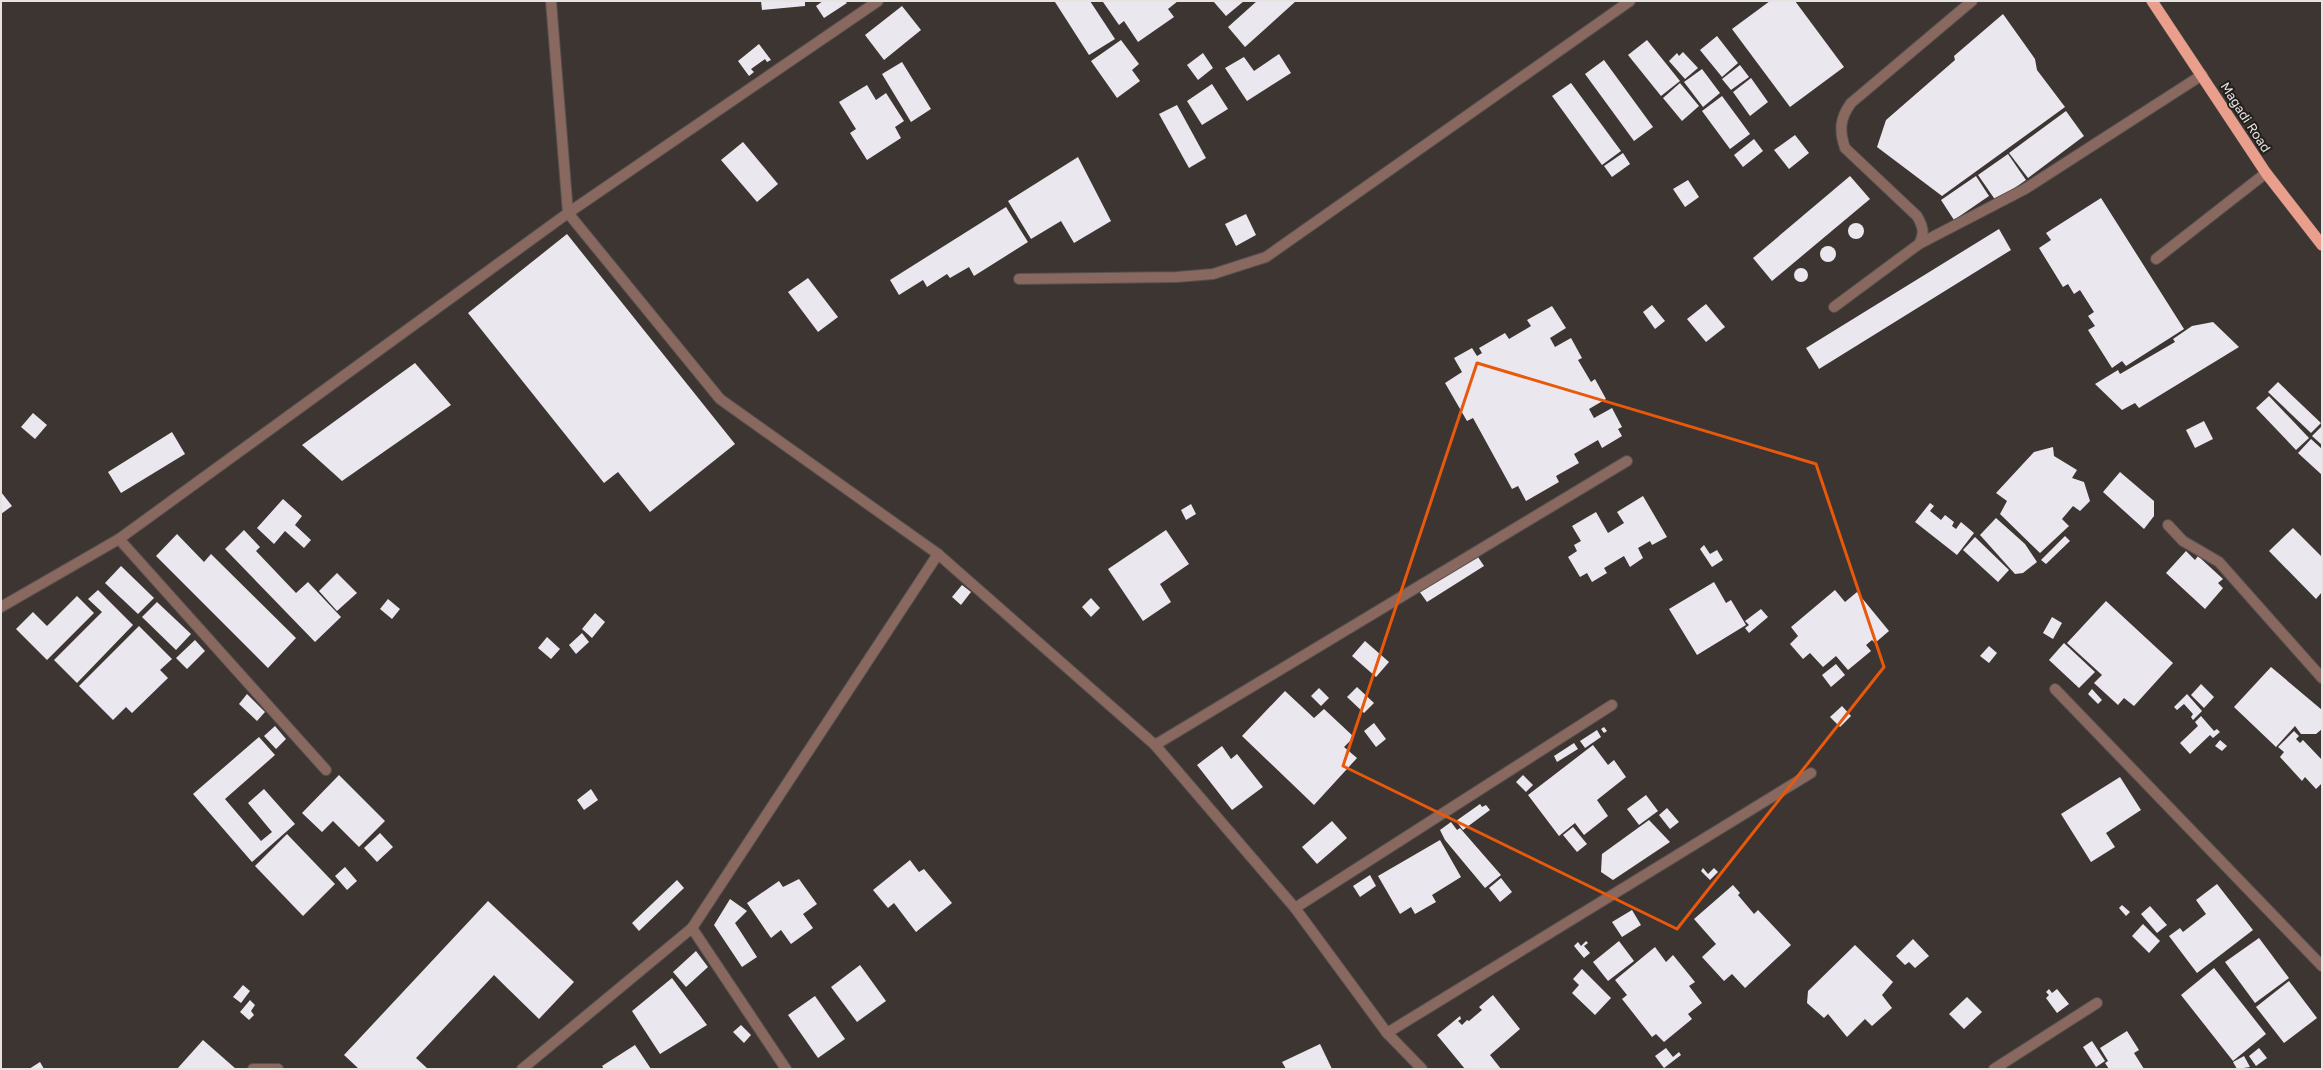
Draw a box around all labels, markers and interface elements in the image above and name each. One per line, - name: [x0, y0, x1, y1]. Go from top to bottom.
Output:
- street label: Magadi Road: [2217, 79, 2275, 155]

